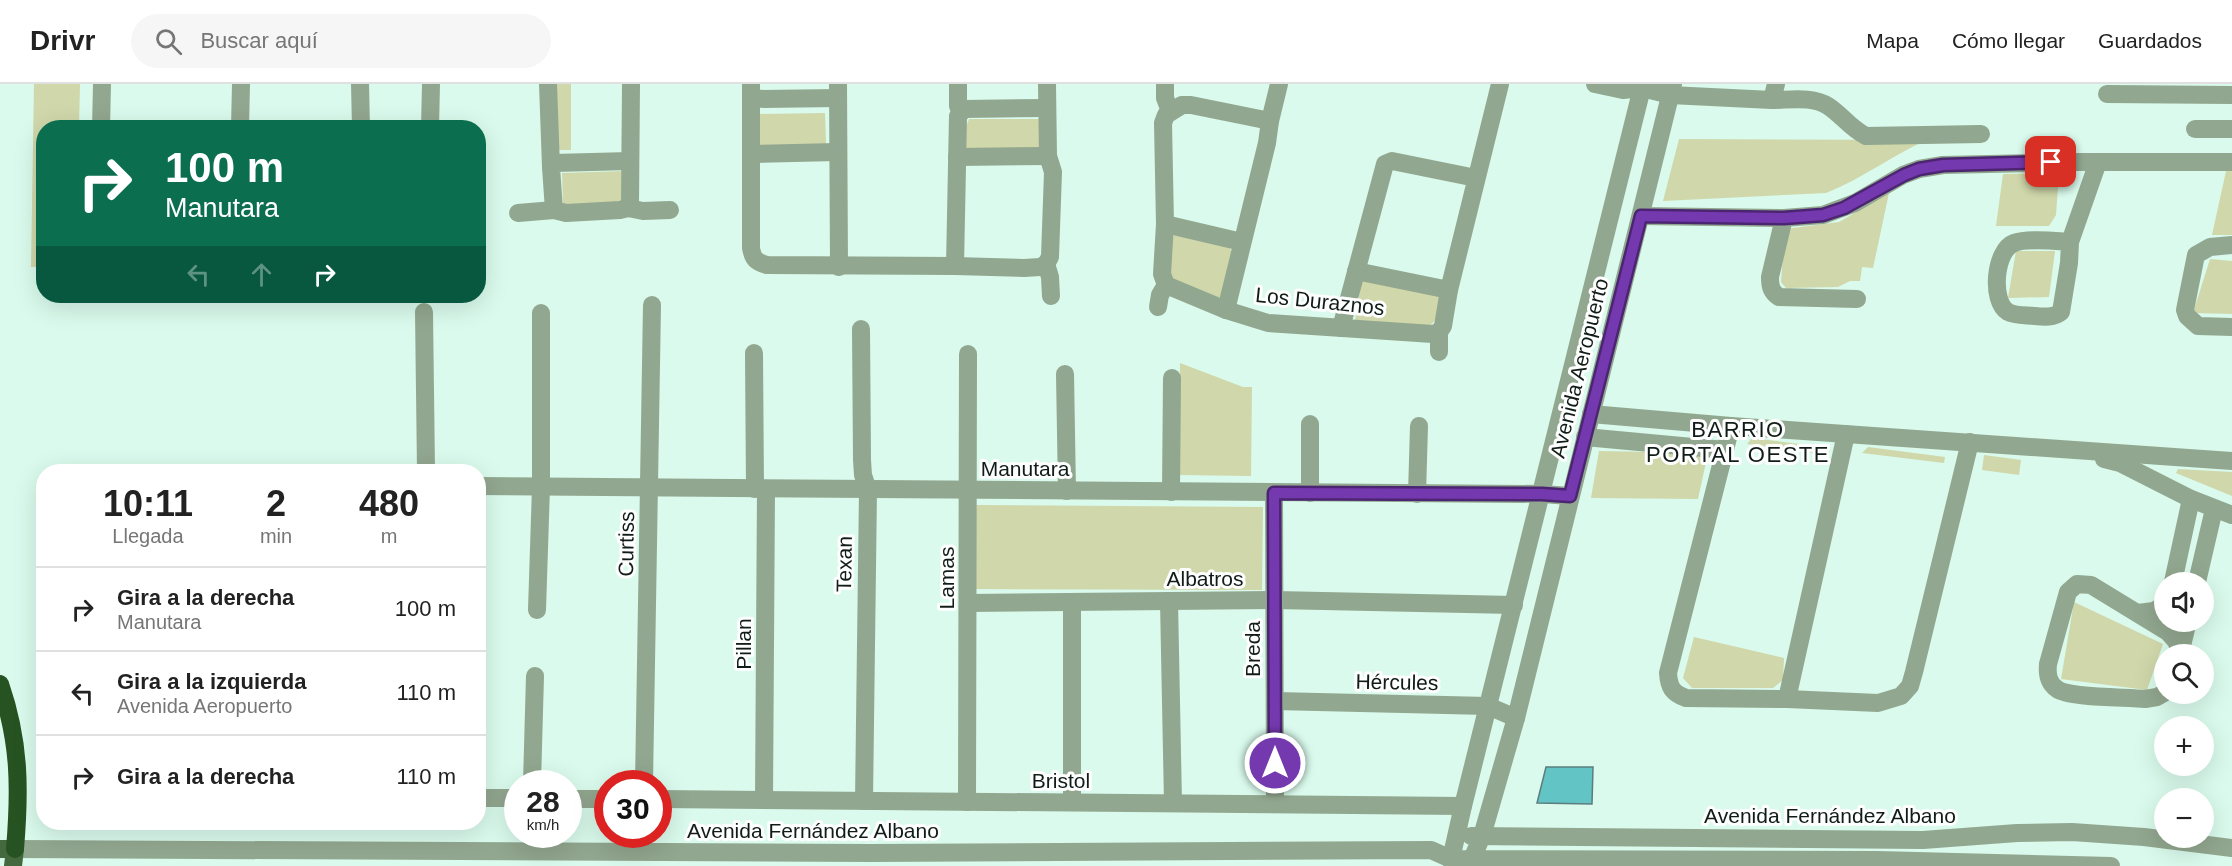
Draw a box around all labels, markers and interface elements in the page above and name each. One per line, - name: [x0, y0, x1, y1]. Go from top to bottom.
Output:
- search box: [131, 14, 551, 68]
- text: Drivr: [30, 25, 95, 56]
- icon: search: [152, 25, 185, 58]
- text: Buscar aquí: [200, 28, 318, 53]
- text: Mapa: [1866, 29, 1919, 52]
- text: Cómo llegar: [1952, 29, 2065, 52]
- text: Guardados: [2098, 29, 2202, 52]
- pin: [2025, 136, 2076, 187]
- icon: right: [66, 144, 144, 222]
- text: 100 m: [165, 144, 284, 191]
- icon: arrive: [2034, 145, 2067, 178]
- text: Manutara: [165, 193, 279, 223]
- icon: left: [182, 258, 215, 291]
- icon: ahead: [245, 258, 278, 291]
- icon: right: [308, 258, 341, 291]
- street label: Avenida Aeropuerto: [1546, 276, 1612, 460]
- street label: Los Duraznos: [1254, 283, 1386, 319]
- district label: BARRIO PORTAL OESTE: [1646, 417, 1830, 467]
- street label: Manutara: [981, 457, 1070, 480]
- text: 10:11: [103, 483, 193, 524]
- text: 2: [266, 483, 286, 524]
- text: 480: [359, 483, 419, 524]
- street label: Curtiss: [614, 511, 638, 577]
- text: Llegada: [112, 525, 184, 547]
- text: min: [260, 525, 292, 547]
- text: m: [381, 525, 397, 547]
- street label: Texan: [832, 536, 856, 592]
- street label: Lamas: [935, 546, 958, 610]
- street label: Albatros: [1166, 567, 1244, 590]
- map controls: [2154, 572, 2214, 848]
- button: sound: [2154, 572, 2214, 632]
- text: Gira a la derecha: [117, 585, 294, 610]
- icon: right: [66, 593, 99, 626]
- text: 100 m: [395, 596, 456, 621]
- text: Manutara: [117, 611, 202, 633]
- street label: Pillan: [732, 618, 755, 670]
- street label: Breda: [1241, 621, 1264, 677]
- button: search: [2154, 644, 2214, 704]
- text: Gira a la izquierda: [117, 669, 307, 694]
- street label: Hércules: [1355, 670, 1439, 694]
- icon: left: [66, 677, 99, 710]
- text: 110 m: [396, 680, 456, 705]
- text: Avenida Aeropuerto: [117, 695, 292, 717]
- button: +: [2154, 716, 2214, 776]
- position arrow: [1243, 731, 1307, 795]
- icon: right: [66, 761, 99, 794]
- text: Gira a la derecha: [117, 764, 294, 789]
- text: 110 m: [396, 764, 456, 789]
- street label: Bristol: [1032, 769, 1090, 792]
- speed limit sign: 30: [594, 770, 672, 848]
- text: 28: [526, 785, 560, 818]
- button: −: [2154, 788, 2214, 848]
- street label: Avenida Fernández Albano: [1704, 804, 1956, 827]
- text: km/h: [527, 816, 559, 833]
- street label: Avenida Fernández Albano: [687, 819, 939, 842]

